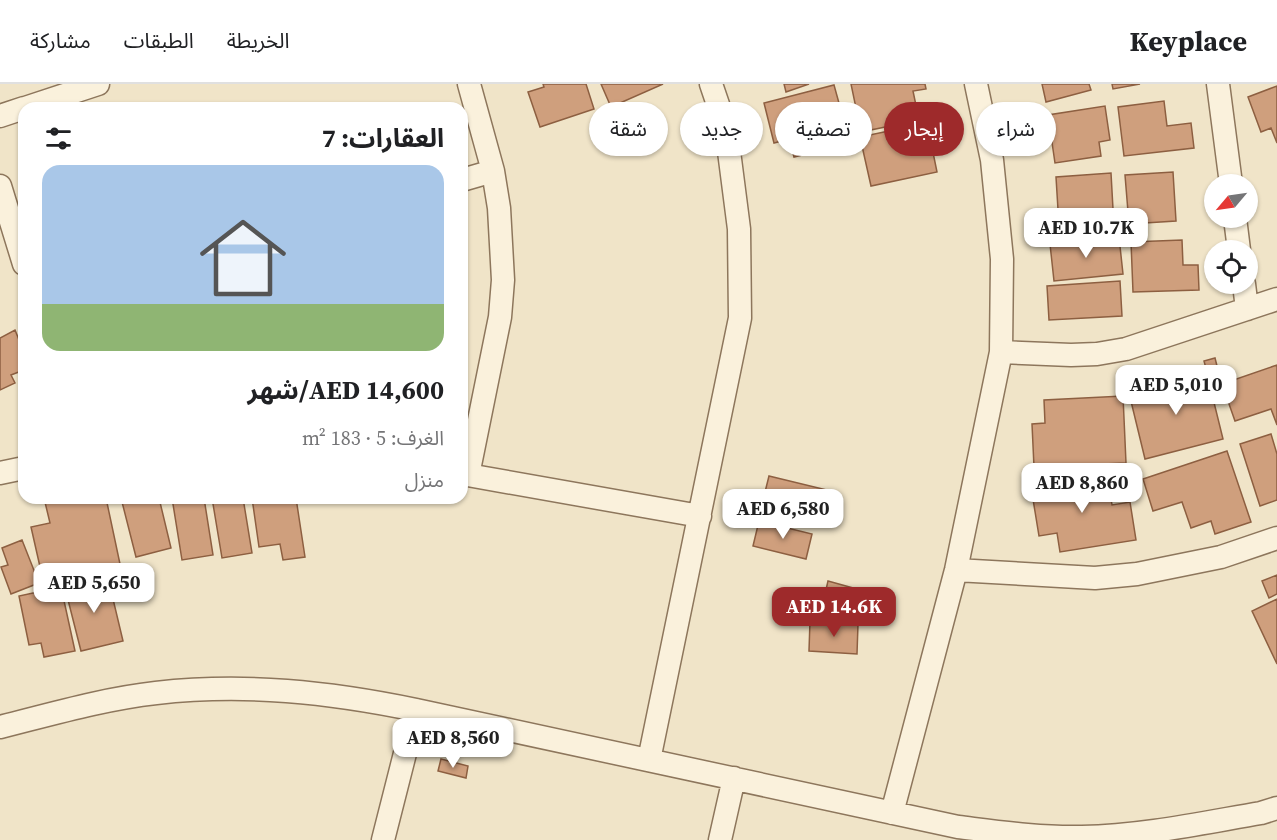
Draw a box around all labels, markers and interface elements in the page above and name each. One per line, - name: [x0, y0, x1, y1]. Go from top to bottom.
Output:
- text: Keyplace: [1129, 22, 1247, 60]
- text: مشاركة: [30, 26, 91, 55]
- text: الطبقات: [124, 26, 194, 55]
- text: الخريطة: [227, 26, 290, 55]
- chip: شقة: [589, 102, 668, 156]
- chip: جديد: [680, 102, 763, 156]
- chip: تصفية: [775, 102, 872, 156]
- chip: إيجار: [884, 102, 964, 156]
- chip: شراء: [976, 102, 1056, 156]
- text: العقارات: 7: [322, 120, 444, 156]
- icon: filters: [42, 122, 75, 155]
- north arrow: [1204, 174, 1258, 228]
- map controls: [1204, 174, 1258, 294]
- icon: home: [189, 204, 297, 312]
- pin: AED 10.7K: [1017, 208, 1155, 259]
- text: AED 10.7K: [1038, 213, 1134, 241]
- button: locate: [1204, 240, 1258, 294]
- pin: AED 5,010: [1107, 365, 1245, 416]
- text: AED 5,010: [1129, 370, 1223, 398]
- text: AED 14,600/شهر: [248, 372, 444, 408]
- text: الغرف: 5 · 183 m²: [302, 424, 444, 452]
- pin: AED 8,860: [1013, 463, 1151, 514]
- text: منزل: [405, 466, 444, 494]
- text: AED 8,860: [1035, 468, 1129, 496]
- pin: AED 6,580: [714, 489, 852, 540]
- text: AED 6,580: [736, 494, 830, 522]
- pin: AED 5,650: [25, 563, 163, 614]
- text: AED 5,650: [47, 568, 141, 596]
- pin: AED 14.6K: [765, 587, 903, 638]
- text: AED 14.6K: [786, 592, 882, 620]
- pin: AED 8,560: [384, 718, 522, 769]
- text: AED 8,560: [406, 723, 500, 751]

